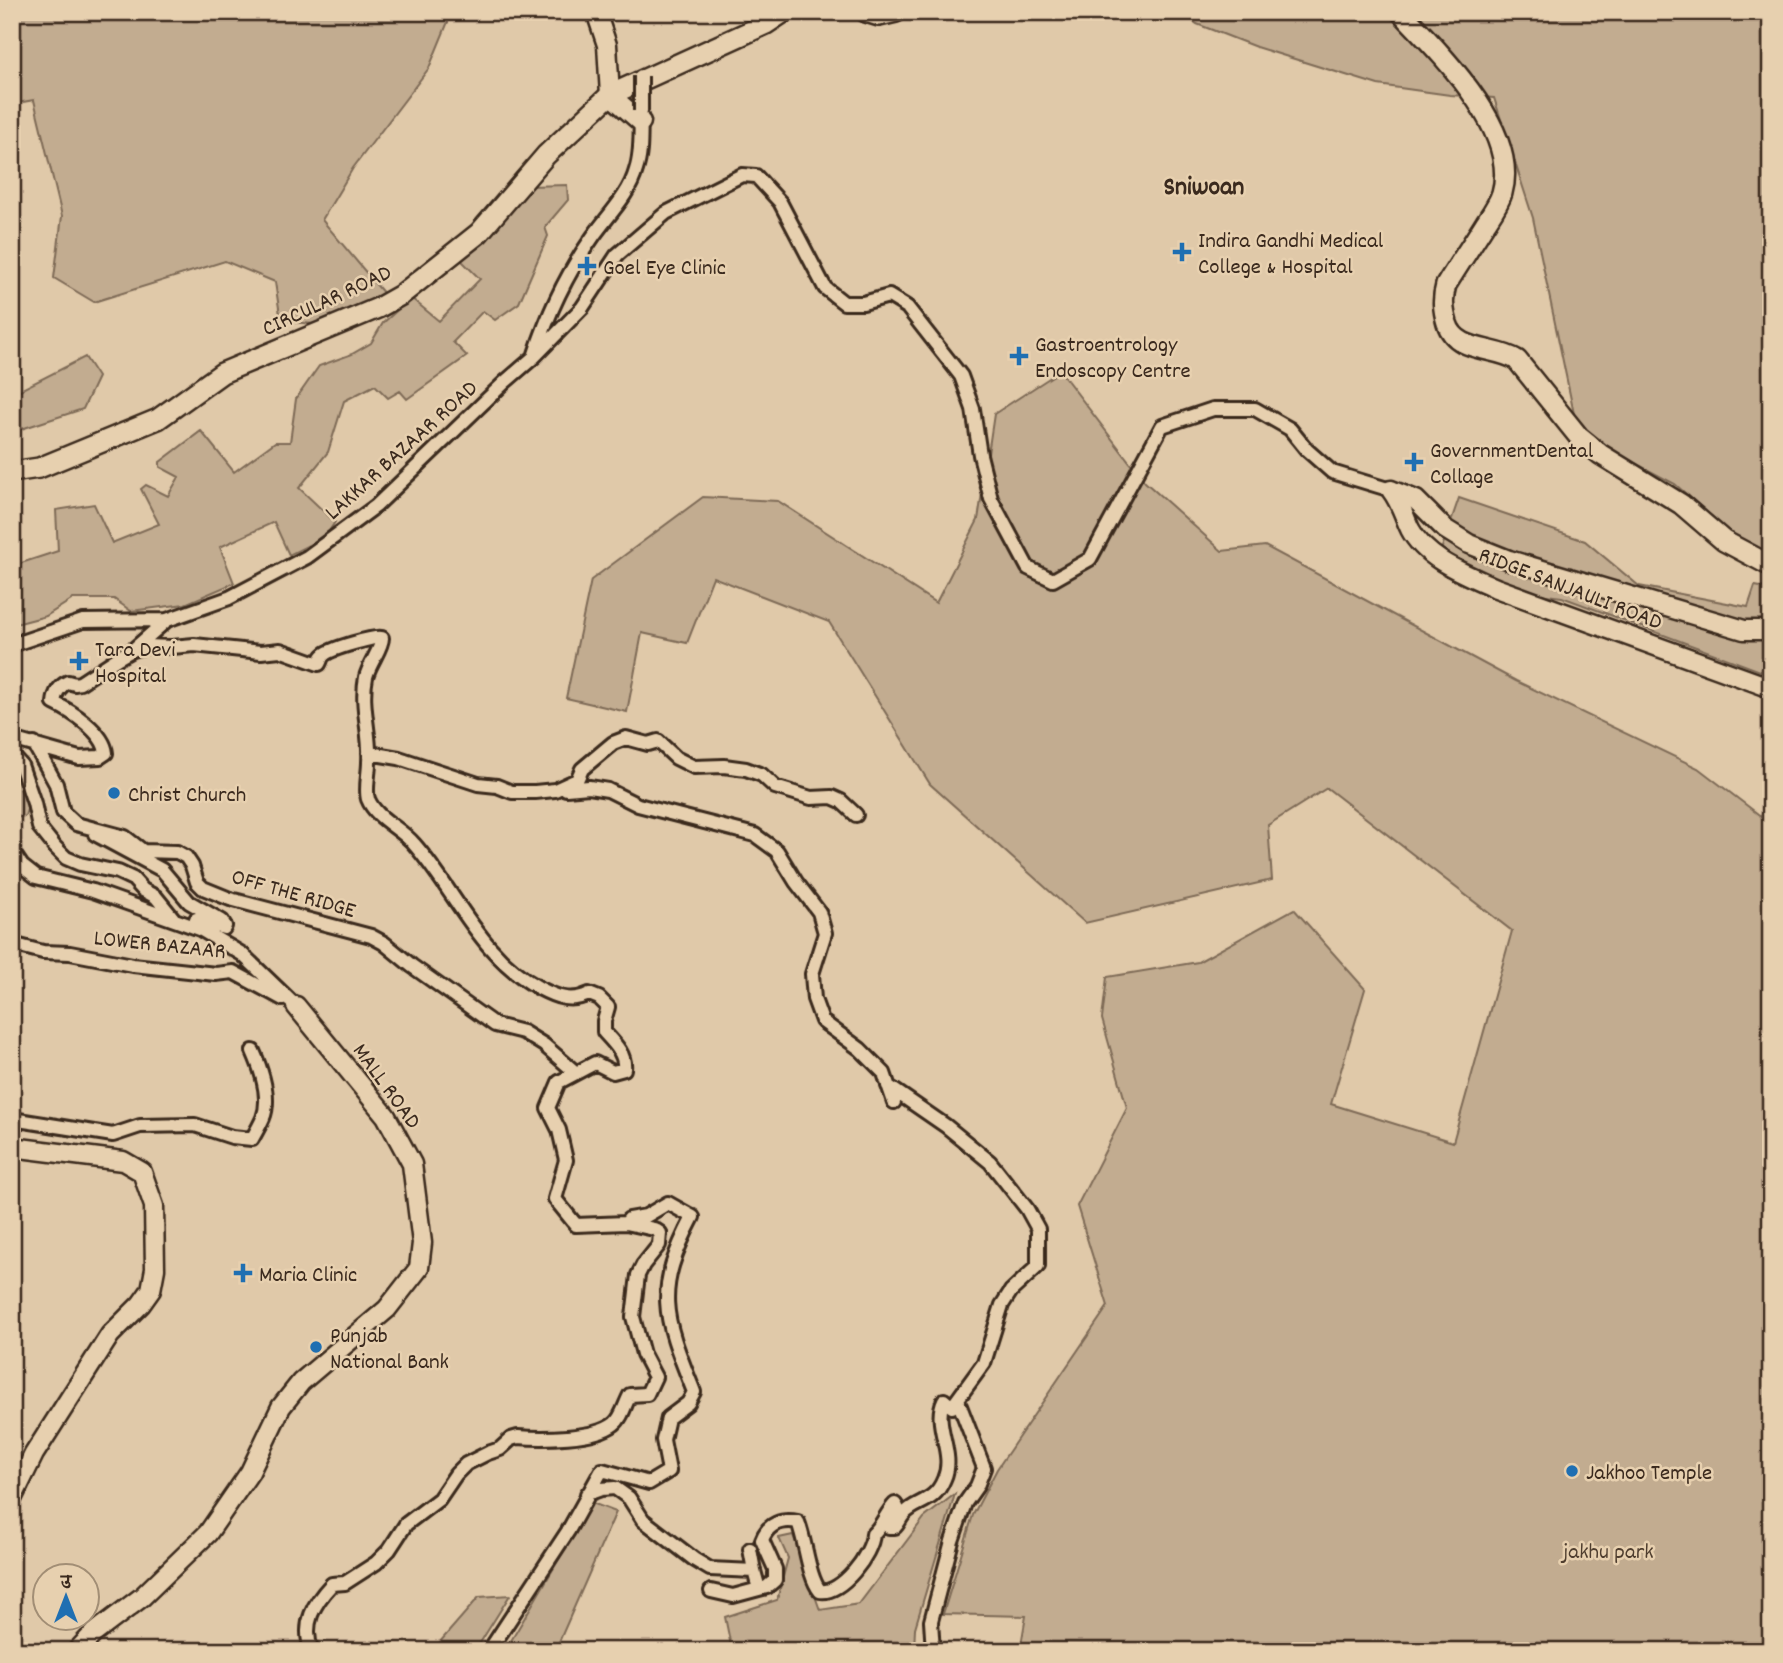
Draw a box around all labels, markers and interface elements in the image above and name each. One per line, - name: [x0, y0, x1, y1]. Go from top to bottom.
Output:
- district label: Sniwoan: [1164, 170, 1244, 207]
- place label: Indira Gandhi Medical College & Hospital: [1198, 226, 1384, 285]
- marker: Indira Gandhi Medical College & Hospital: [1172, 242, 1192, 262]
- place label: Goel Eye Clinic: [603, 253, 726, 286]
- marker: Goel Eye Clinic: [577, 256, 597, 276]
- street label: CIRCULAR ROAD: [257, 258, 398, 347]
- place label: Gastroentrology Endoscopy Centre: [1035, 330, 1191, 389]
- marker: Gastroentrology Endoscopy Centre: [1009, 346, 1029, 366]
- street label: LAKKAR BAZAAR ROAD: [318, 374, 486, 530]
- place label: GovernmentDental Collage: [1430, 436, 1594, 495]
- marker: GovernmentDental Collage: [1404, 452, 1424, 472]
- street label: RIDGE SANJAULI ROAD: [1473, 540, 1666, 641]
- place label: Tara Devi Hospital: [95, 635, 175, 694]
- marker: Tara Devi Hospital: [69, 651, 89, 671]
- place label: Christ Church: [128, 780, 246, 813]
- marker: Christ Church: [106, 785, 122, 801]
- street label: OFF THE RIDGE: [227, 862, 360, 929]
- street label: LOWER BAZAAR: [92, 923, 227, 970]
- street label: MALL ROAD: [343, 1037, 428, 1137]
- place label: Maria Clinic: [259, 1260, 357, 1293]
- marker: Maria Clinic: [233, 1263, 253, 1283]
- place label: Punjab National Bank: [330, 1321, 449, 1380]
- marker: Punjab National Bank: [308, 1339, 324, 1355]
- place label: Jakhoo Temple: [1586, 1458, 1712, 1491]
- marker: Jakhoo Temple: [1564, 1463, 1580, 1479]
- park label: jakhu park: [1560, 1537, 1654, 1570]
- north arrow: [32, 1562, 102, 1632]
- text: उ: [60, 1570, 73, 1597]

